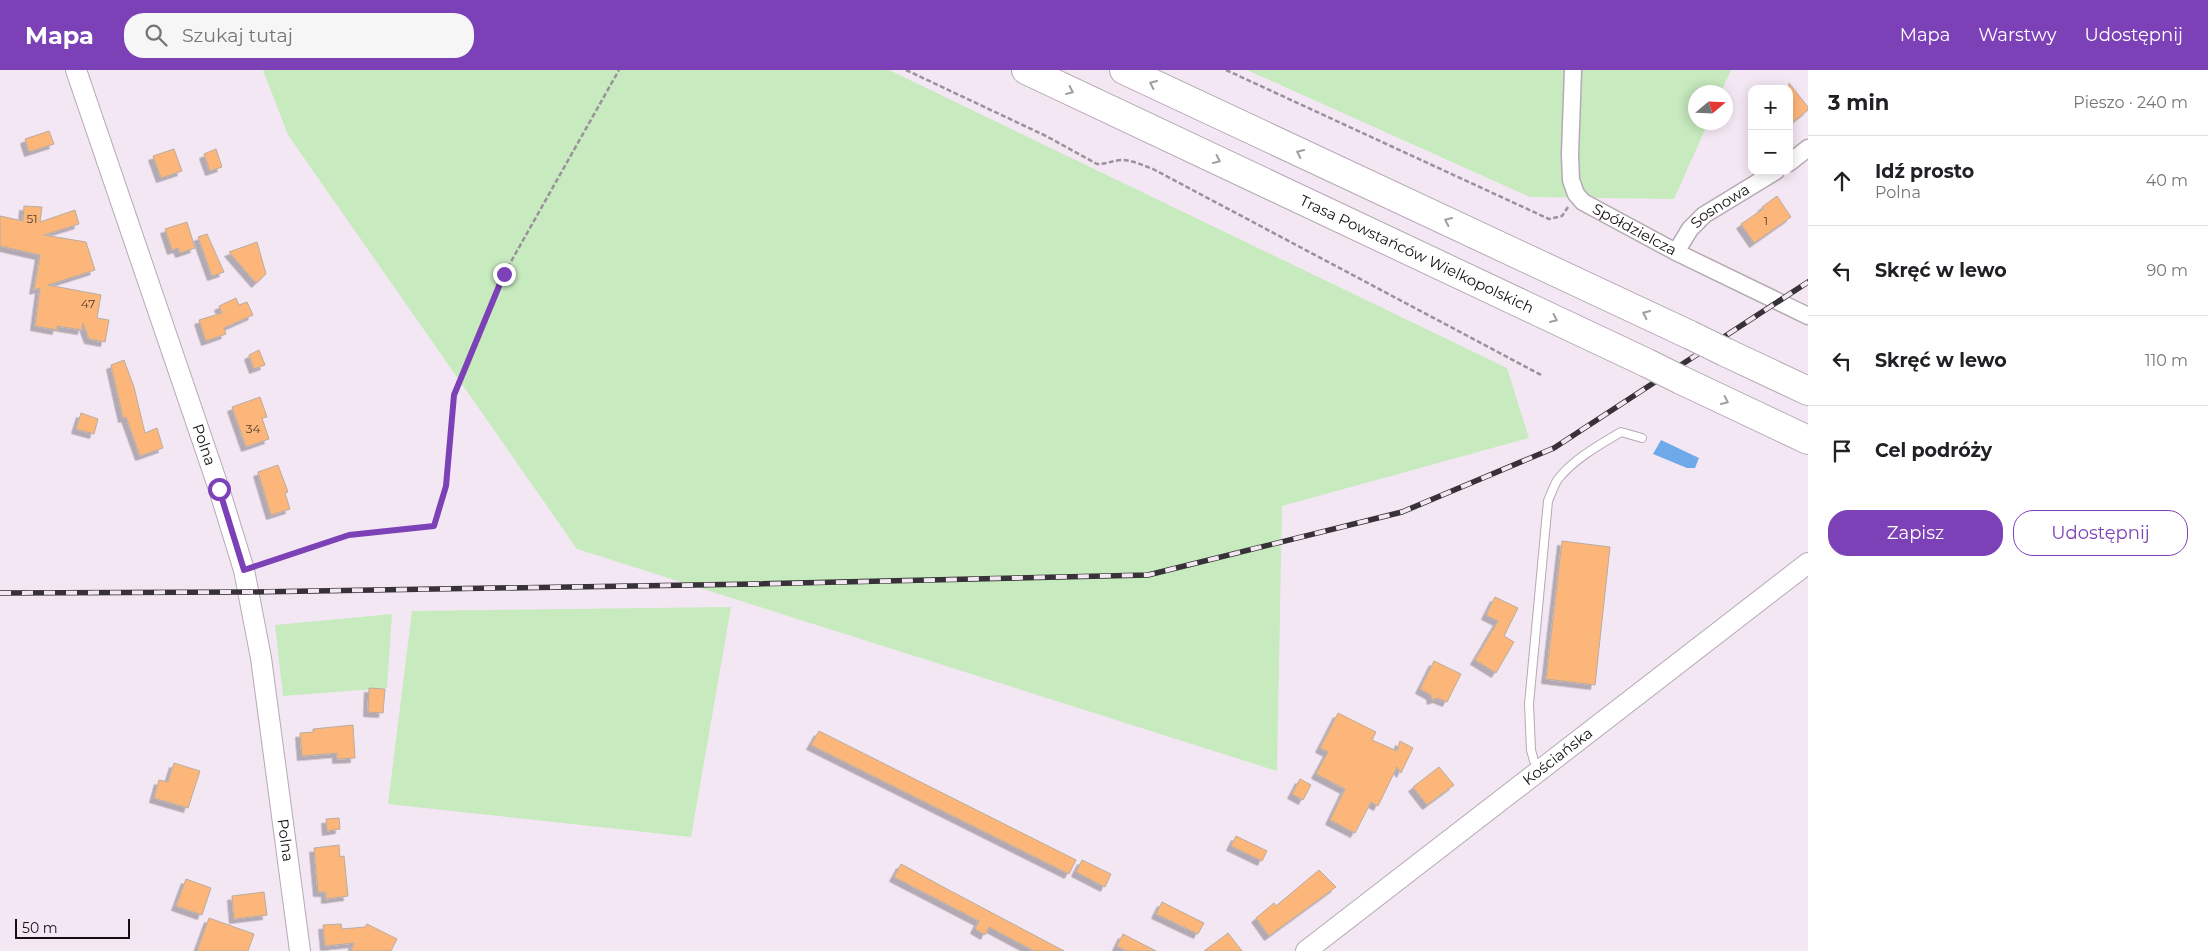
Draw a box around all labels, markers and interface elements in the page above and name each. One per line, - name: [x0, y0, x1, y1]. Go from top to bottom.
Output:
- search box: [124, 13, 474, 58]
- text: Mapa: [25, 21, 94, 50]
- icon: search: [142, 21, 170, 49]
- text: Szukaj tutaj: [182, 24, 293, 47]
- text: Mapa: [1900, 24, 1950, 46]
- text: Warstwy: [1978, 24, 2056, 46]
- text: Udostępnij: [2084, 24, 2183, 46]
- one-way arrow: [1149, 80, 1158, 90]
- one-way arrow: [1065, 85, 1074, 95]
- north arrow: [1688, 85, 1733, 130]
- map controls: [1748, 85, 1793, 175]
- button: +: [1748, 85, 1793, 130]
- text: 3 min: [1828, 90, 1889, 115]
- text: Pieszo · 240 m: [2073, 93, 2188, 112]
- button: −: [1748, 130, 1793, 175]
- one-way arrow: [1296, 148, 1305, 159]
- one-way arrow: [1212, 154, 1221, 165]
- text: Idź prosto: [1875, 160, 1974, 183]
- icon: ahead: [1828, 167, 1856, 195]
- text: 40 m: [2146, 171, 2188, 190]
- street label: Sosnowa: [1686, 179, 1753, 232]
- text: Polna: [1875, 183, 1921, 202]
- street label: Trasa Powstańców Wielkopolskich: [1297, 191, 1537, 317]
- street label: Spółdzielcza: [1589, 199, 1680, 260]
- house number: 51: [26, 211, 38, 226]
- house number: 1: [1764, 213, 1768, 228]
- one-way arrow: [1444, 217, 1453, 228]
- icon: left: [1828, 257, 1856, 285]
- text: Skręć w lewo: [1875, 259, 2007, 282]
- text: 90 m: [2146, 261, 2188, 280]
- route end: [493, 263, 516, 286]
- house number: 47: [81, 296, 95, 311]
- one-way arrow: [1642, 310, 1651, 320]
- one-way arrow: [1549, 313, 1558, 324]
- icon: left: [1828, 347, 1856, 375]
- text: Skręć w lewo: [1875, 349, 2007, 372]
- text: 110 m: [2145, 351, 2188, 370]
- one-way arrow: [1720, 394, 1729, 405]
- street label: Polna: [188, 421, 220, 468]
- house number: 34: [246, 421, 260, 436]
- icon: arrive: [1828, 437, 1856, 465]
- text: Cel podróży: [1875, 439, 1992, 462]
- route start: [208, 478, 231, 501]
- button: Zapisz: [1828, 510, 2003, 556]
- button: Udostępnij: [2013, 510, 2188, 556]
- street label: Kościańska: [1518, 723, 1596, 789]
- street label: Polna: [274, 818, 298, 863]
- scale bar: [15, 916, 130, 939]
- text: 50 m: [22, 919, 58, 937]

